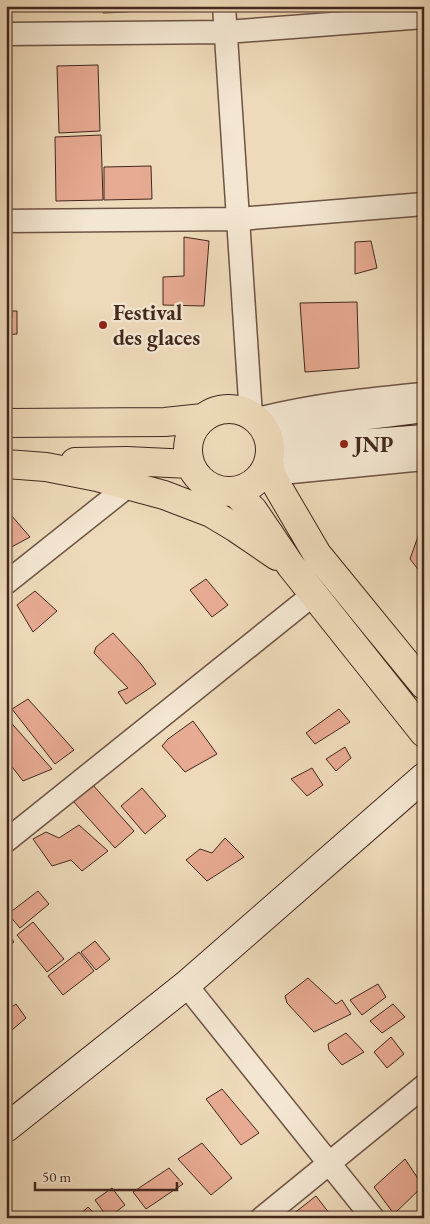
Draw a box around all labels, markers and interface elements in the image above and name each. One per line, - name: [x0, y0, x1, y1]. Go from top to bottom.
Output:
- place label: Festival des glaces: [113, 298, 200, 352]
- marker: Festival des glaces: [97, 319, 109, 331]
- place label: JNP: [352, 430, 393, 459]
- marker: JNP: [338, 438, 350, 450]
- scale bar: [35, 1159, 178, 1191]
- text: 50 m: [42, 1167, 71, 1186]

